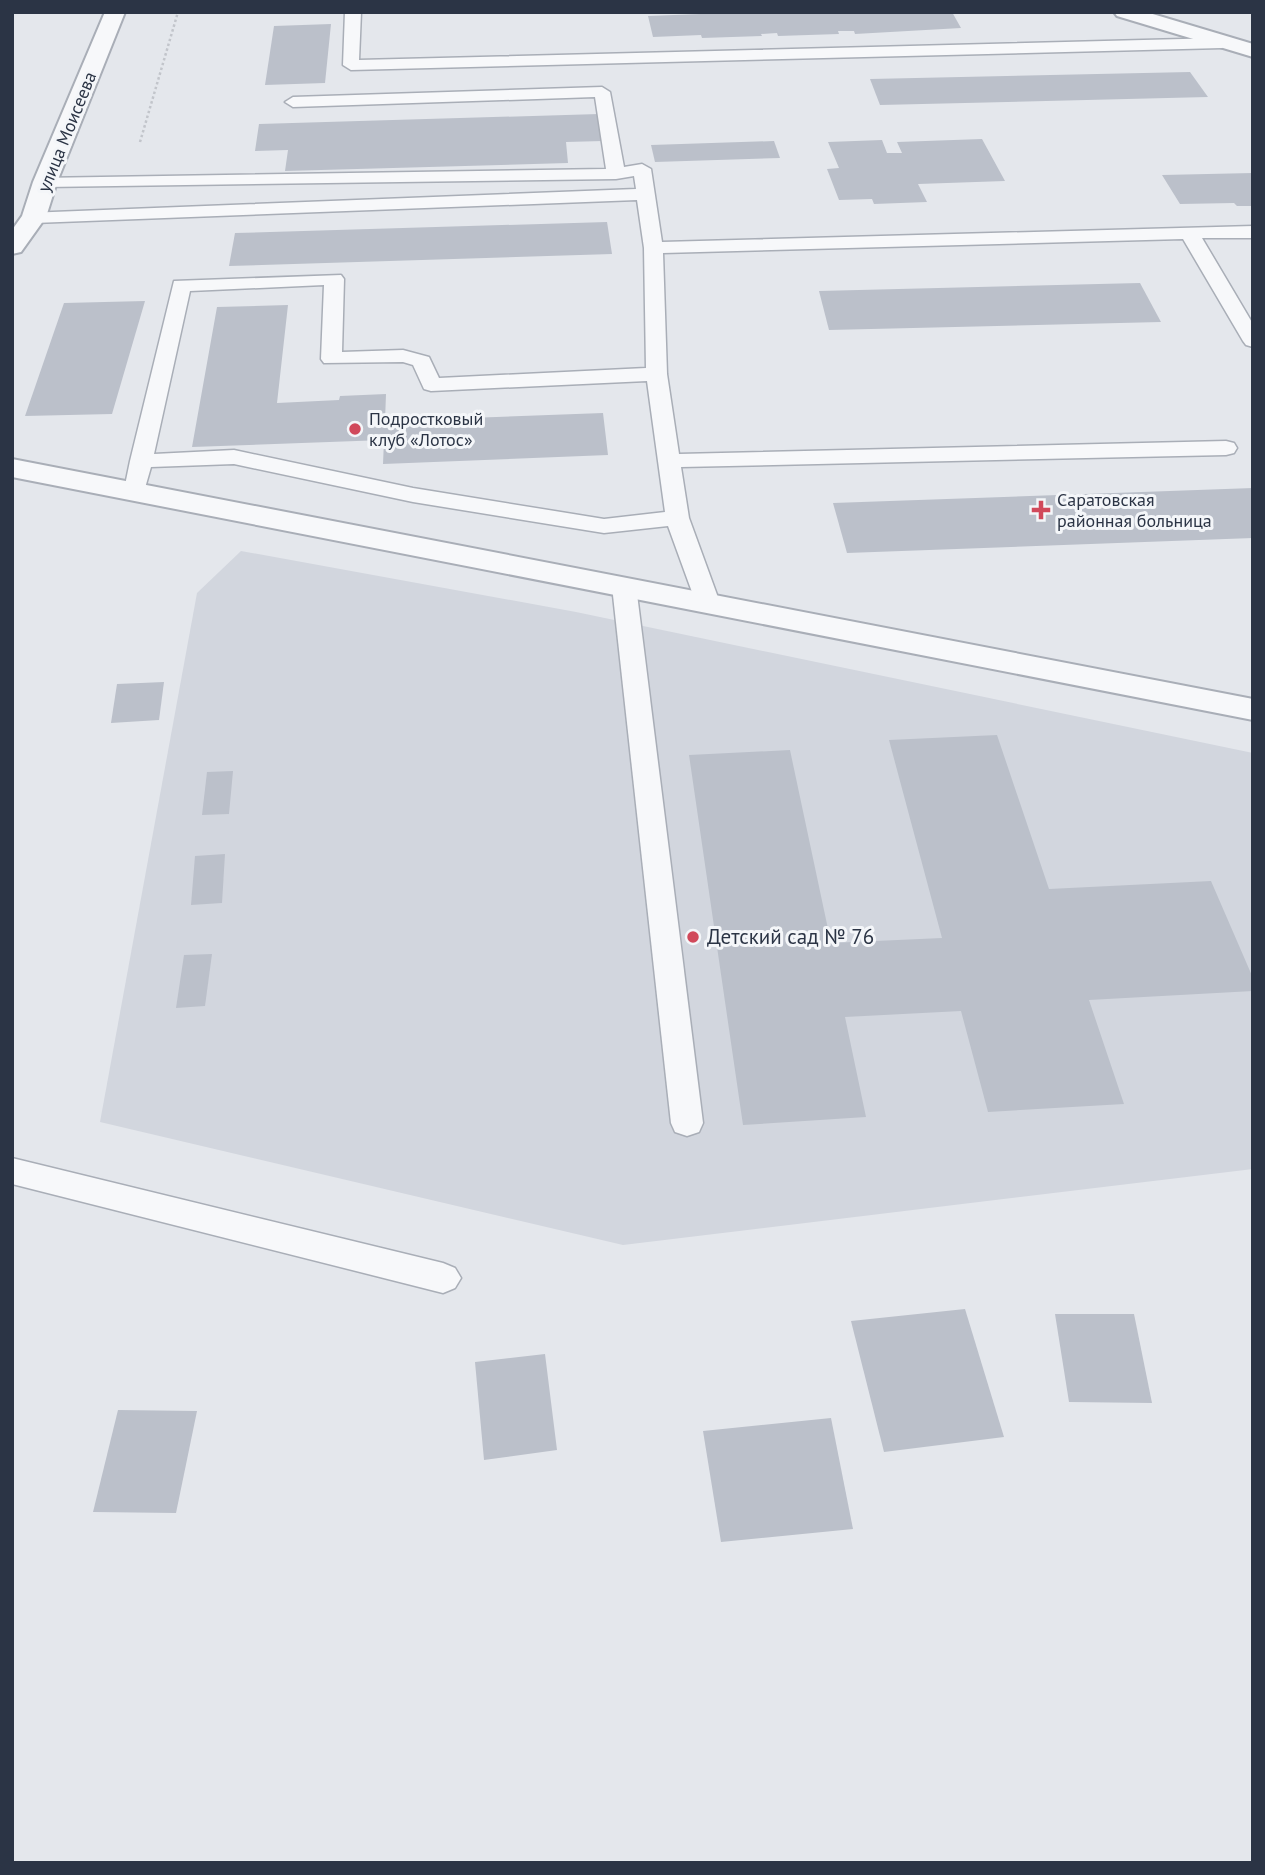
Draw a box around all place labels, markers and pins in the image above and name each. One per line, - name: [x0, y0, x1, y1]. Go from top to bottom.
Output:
- place label: Подростковый клуб «Лотос»: [369, 407, 483, 451]
- marker: Подростковый клуб «Лотос»: [347, 421, 363, 437]
- place label: Саратовская районная больница: [1057, 488, 1212, 532]
- marker: Саратовская районная больница: [1031, 500, 1051, 520]
- place label: Детский сад № 76: [707, 923, 874, 950]
- marker: Детский сад № 76: [685, 929, 701, 945]

